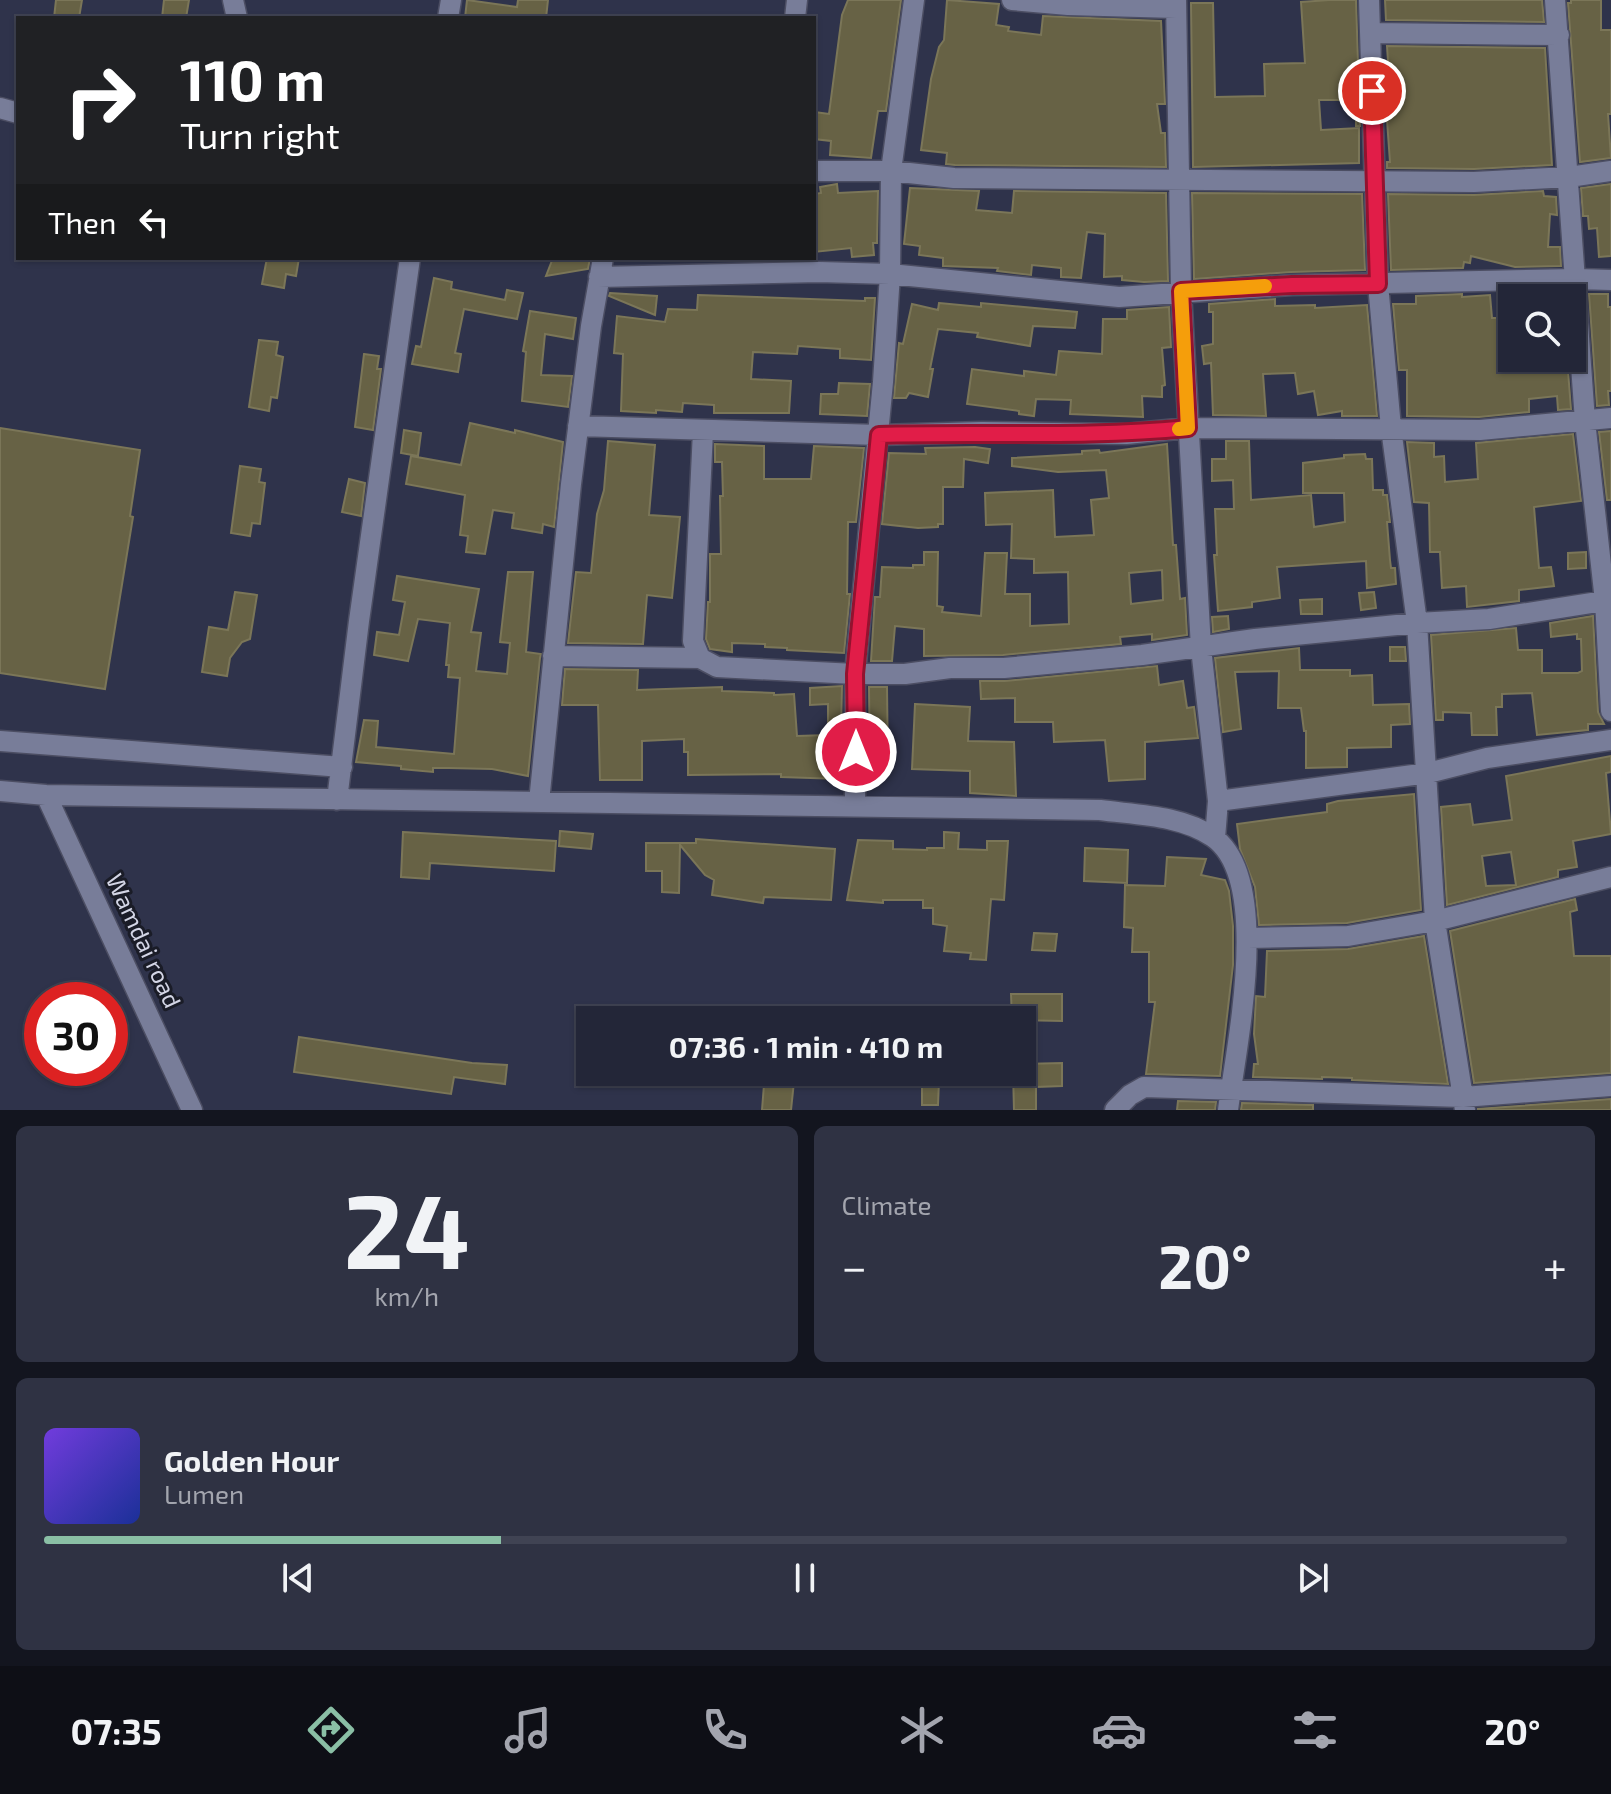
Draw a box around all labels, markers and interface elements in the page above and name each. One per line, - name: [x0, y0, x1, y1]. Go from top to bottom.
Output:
- text: 110 m: [180, 45, 325, 112]
- icon: right: [48, 48, 152, 152]
- pin: [1338, 57, 1406, 125]
- icon: arrive: [1350, 69, 1394, 113]
- text: Turn right: [180, 113, 340, 156]
- icon: left: [132, 200, 176, 244]
- text: Then: [48, 204, 116, 240]
- map controls: [1498, 284, 1586, 372]
- button: search: [1498, 284, 1586, 372]
- position arrow: [814, 710, 898, 794]
- street label: Wamdai road: [101, 869, 188, 1012]
- speed limit sign: 30: [24, 982, 128, 1086]
- text: 07:36 · 1 min · 410 m: [669, 1028, 943, 1064]
- text: 24: [343, 1165, 470, 1290]
- text: Climate: [842, 1189, 931, 1220]
- text: 20°: [1158, 1229, 1252, 1301]
- text: −: [842, 1239, 867, 1292]
- text: +: [1543, 1239, 1567, 1292]
- text: km/h: [374, 1280, 439, 1311]
- text: Golden Hour: [164, 1442, 339, 1478]
- text: Lumen: [164, 1478, 244, 1509]
- icon: previous: [276, 1556, 320, 1600]
- icon: pause: [783, 1556, 827, 1600]
- icon: next: [1291, 1556, 1335, 1600]
- icon: directions: [303, 1702, 359, 1758]
- icon: music: [500, 1702, 556, 1758]
- icon: phone: [697, 1702, 753, 1758]
- icon: climate: [894, 1702, 950, 1758]
- icon: car: [1091, 1702, 1147, 1758]
- icon: filters: [1287, 1702, 1343, 1758]
- text: 07:35: [70, 1709, 162, 1752]
- text: 20°: [1484, 1709, 1540, 1752]

